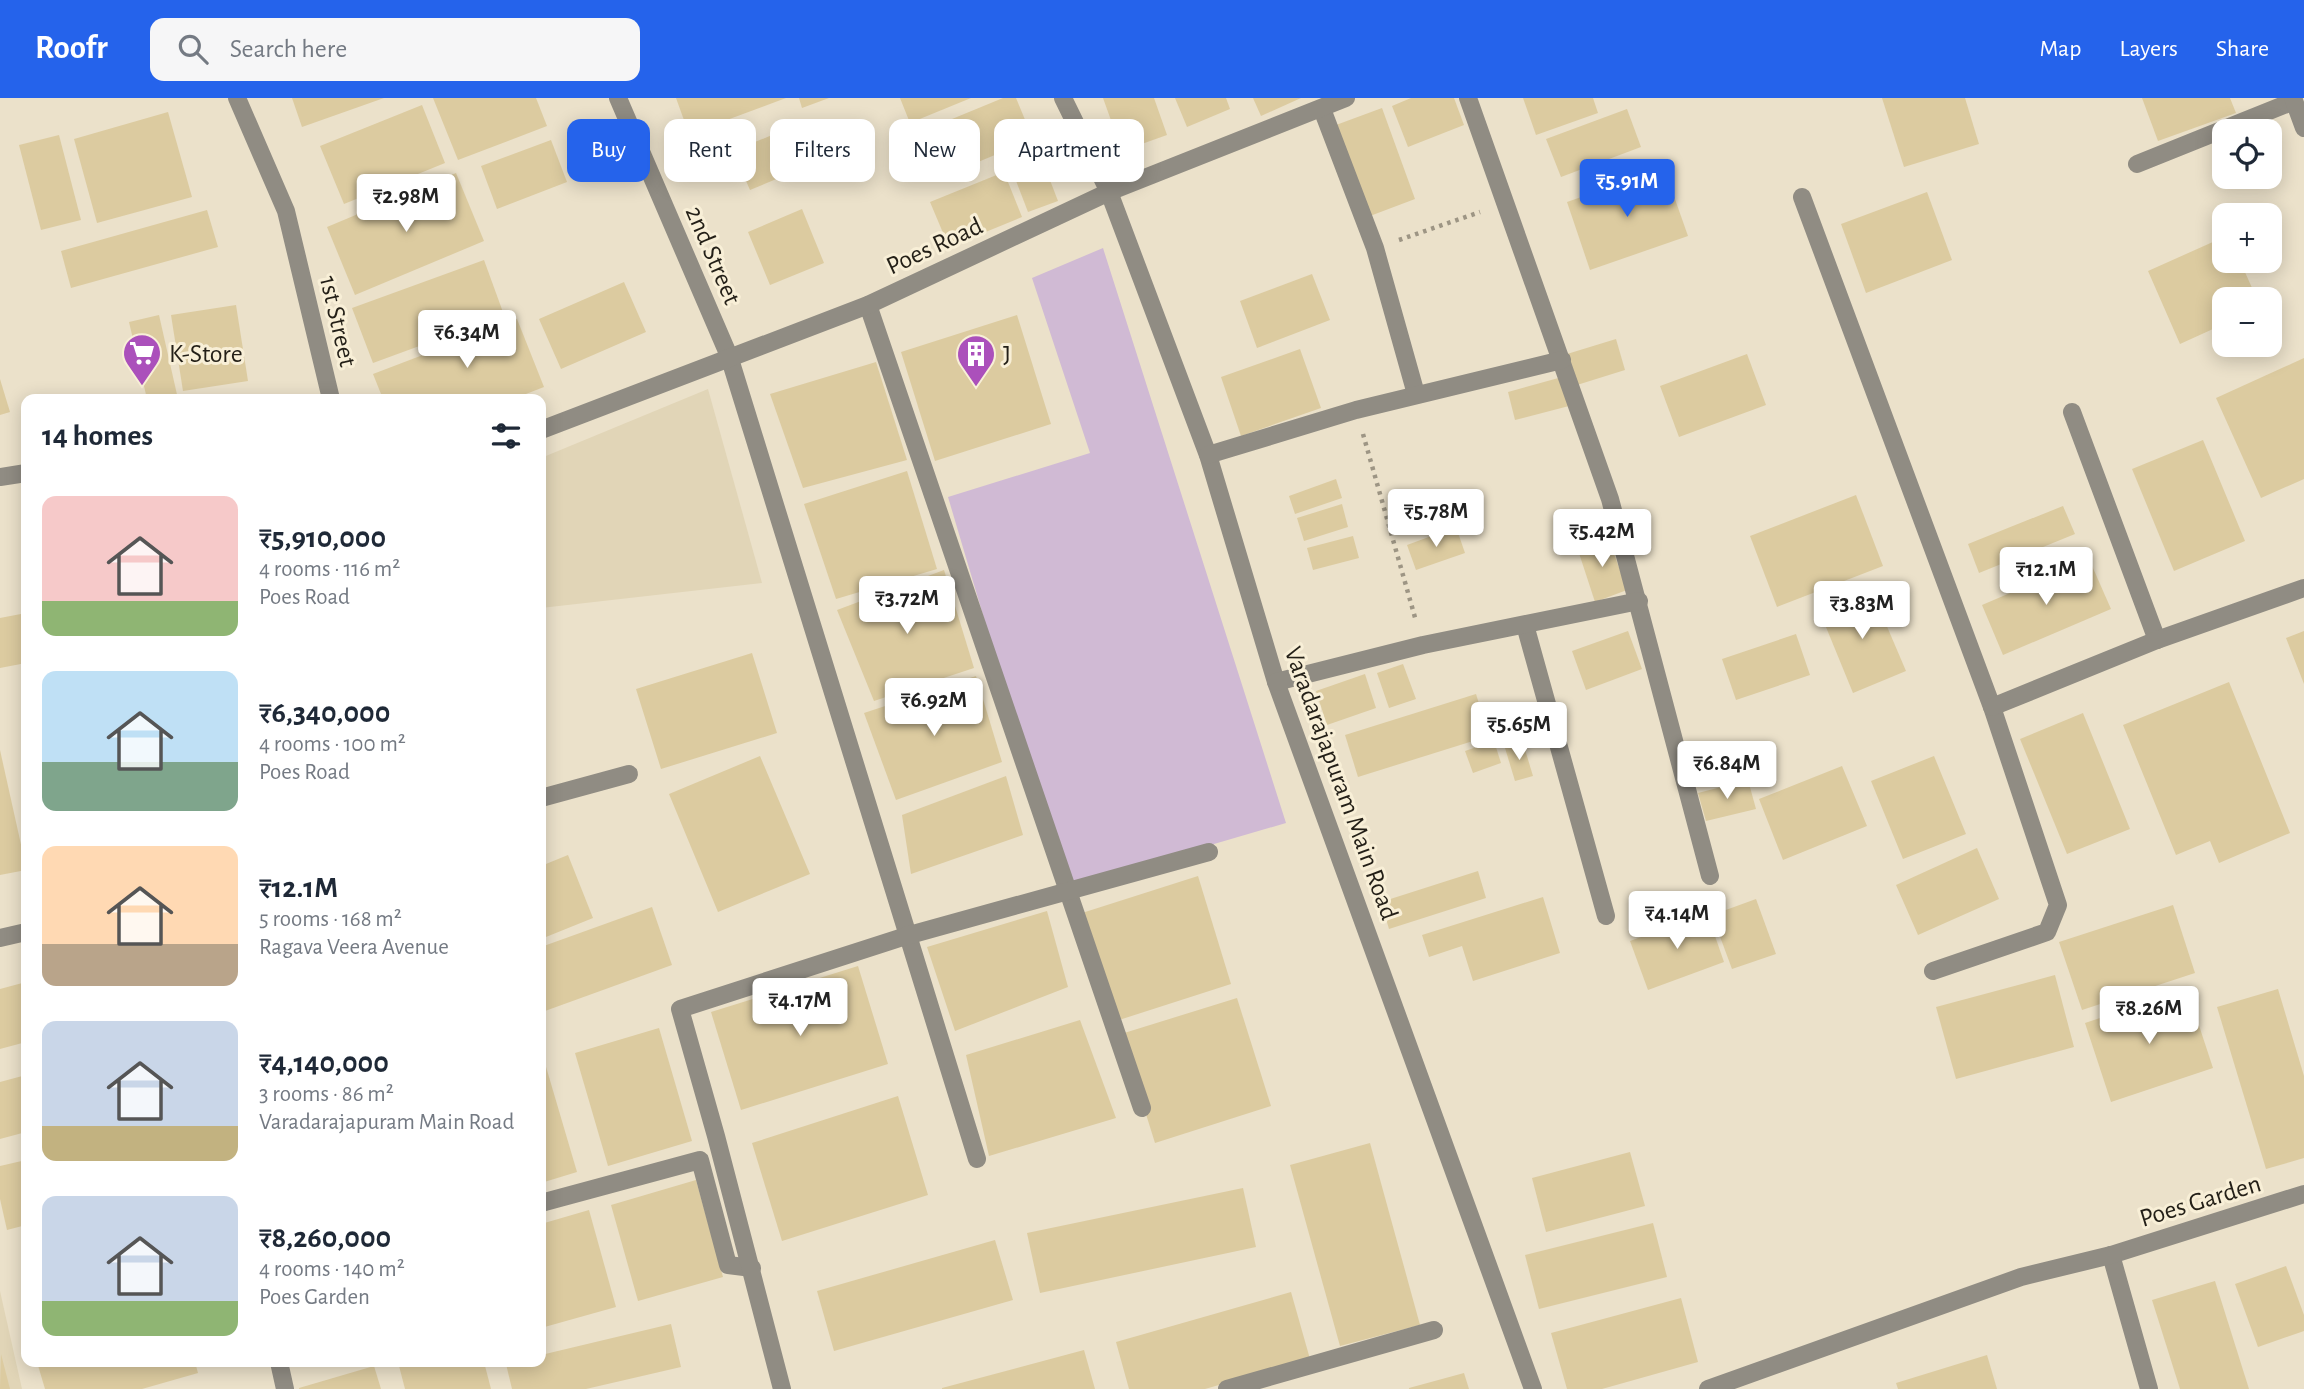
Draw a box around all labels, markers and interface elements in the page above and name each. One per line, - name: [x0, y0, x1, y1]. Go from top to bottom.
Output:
- search box: [150, 18, 640, 81]
- icon: search: [174, 30, 212, 68]
- text: Roofr: [35, 32, 108, 65]
- text: Search here: [230, 36, 347, 62]
- text: Map: [2039, 37, 2081, 61]
- text: Layers: [2119, 37, 2178, 61]
- text: Share: [2216, 37, 2269, 61]
- chip: Buy: [567, 119, 650, 182]
- chip: Rent: [664, 119, 756, 182]
- chip: Filters: [770, 119, 875, 182]
- chip: New: [889, 119, 980, 182]
- chip: Apartment: [994, 119, 1144, 182]
- map controls: [2212, 119, 2282, 357]
- button: locate: [2212, 119, 2282, 189]
- pin: ₹5.91M: [1570, 159, 1684, 219]
- text: ₹5.91M: [1596, 170, 1658, 193]
- pin: ₹2.98M: [349, 174, 463, 234]
- text: ₹2.98M: [373, 185, 439, 208]
- street label: 2nd Street: [681, 202, 745, 308]
- button: +: [2212, 203, 2282, 273]
- street label: Poes Road: [882, 212, 987, 279]
- street label: 1st Street: [315, 273, 361, 369]
- button: −: [2212, 287, 2282, 357]
- pin: ₹6.34M: [410, 310, 524, 370]
- text: ₹6.34M: [434, 321, 500, 344]
- supermarket icon: K-Store: [121, 332, 163, 387]
- building icon: J: [955, 333, 997, 388]
- place label: K-Store: [169, 341, 243, 367]
- place label: J: [1003, 342, 1011, 368]
- icon: filters: [487, 417, 525, 455]
- text: 14 homes: [42, 421, 153, 451]
- pin: ₹5.78M: [1379, 490, 1493, 549]
- text: ₹5.78M: [1404, 500, 1468, 523]
- pin: ₹5.42M: [1545, 510, 1659, 569]
- text: ₹5.42M: [1569, 520, 1635, 543]
- text: ₹5,910,000: [259, 523, 386, 553]
- icon: home: [98, 524, 182, 608]
- pin: ₹12.1M: [1989, 547, 2103, 607]
- text: 4 rooms · 116 m²: [259, 558, 400, 581]
- text: ₹12.1M: [2016, 558, 2076, 581]
- pin: ₹3.72M: [850, 576, 964, 636]
- pin: ₹3.83M: [1805, 582, 1919, 641]
- text: Poes Road: [259, 586, 350, 609]
- text: ₹3.72M: [875, 587, 939, 610]
- text: ₹3.83M: [1830, 592, 1894, 615]
- street label: Varadarajapuram Main Road: [1279, 643, 1403, 923]
- pin: ₹6.92M: [877, 678, 991, 738]
- text: ₹6.92M: [901, 689, 967, 712]
- text: ₹6,340,000: [259, 698, 390, 728]
- icon: home: [98, 699, 182, 783]
- pin: ₹5.65M: [1462, 702, 1576, 762]
- text: ₹5.65M: [1487, 713, 1551, 736]
- text: 4 rooms · 100 m²: [259, 733, 406, 756]
- pin: ₹6.84M: [1670, 742, 1784, 801]
- text: ₹6.84M: [1693, 752, 1761, 775]
- text: Poes Road: [259, 761, 350, 784]
- text: ₹12.1M: [259, 873, 338, 903]
- icon: home: [98, 874, 182, 958]
- pin: ₹4.14M: [1620, 892, 1734, 951]
- text: ₹4.14M: [1645, 902, 1709, 925]
- text: 5 rooms · 168 m²: [259, 908, 402, 931]
- text: Ragava Veera Avenue: [259, 936, 449, 959]
- pin: ₹4.17M: [743, 978, 857, 1038]
- pin: ₹8.26M: [2092, 986, 2206, 1046]
- text: ₹4.17M: [768, 989, 832, 1012]
- text: ₹8.26M: [2116, 997, 2182, 1020]
- text: ₹4,140,000: [259, 1048, 389, 1078]
- icon: home: [98, 1049, 182, 1133]
- text: 3 rooms · 86 m²: [259, 1083, 394, 1106]
- text: Varadarajapuram Main Road: [259, 1111, 514, 1134]
- street label: Poes Garden: [2137, 1170, 2264, 1232]
- text: ₹8,260,000: [259, 1223, 391, 1253]
- icon: home: [98, 1224, 182, 1308]
- text: 4 rooms · 140 m²: [259, 1258, 405, 1281]
- text: Poes Garden: [259, 1286, 370, 1309]

